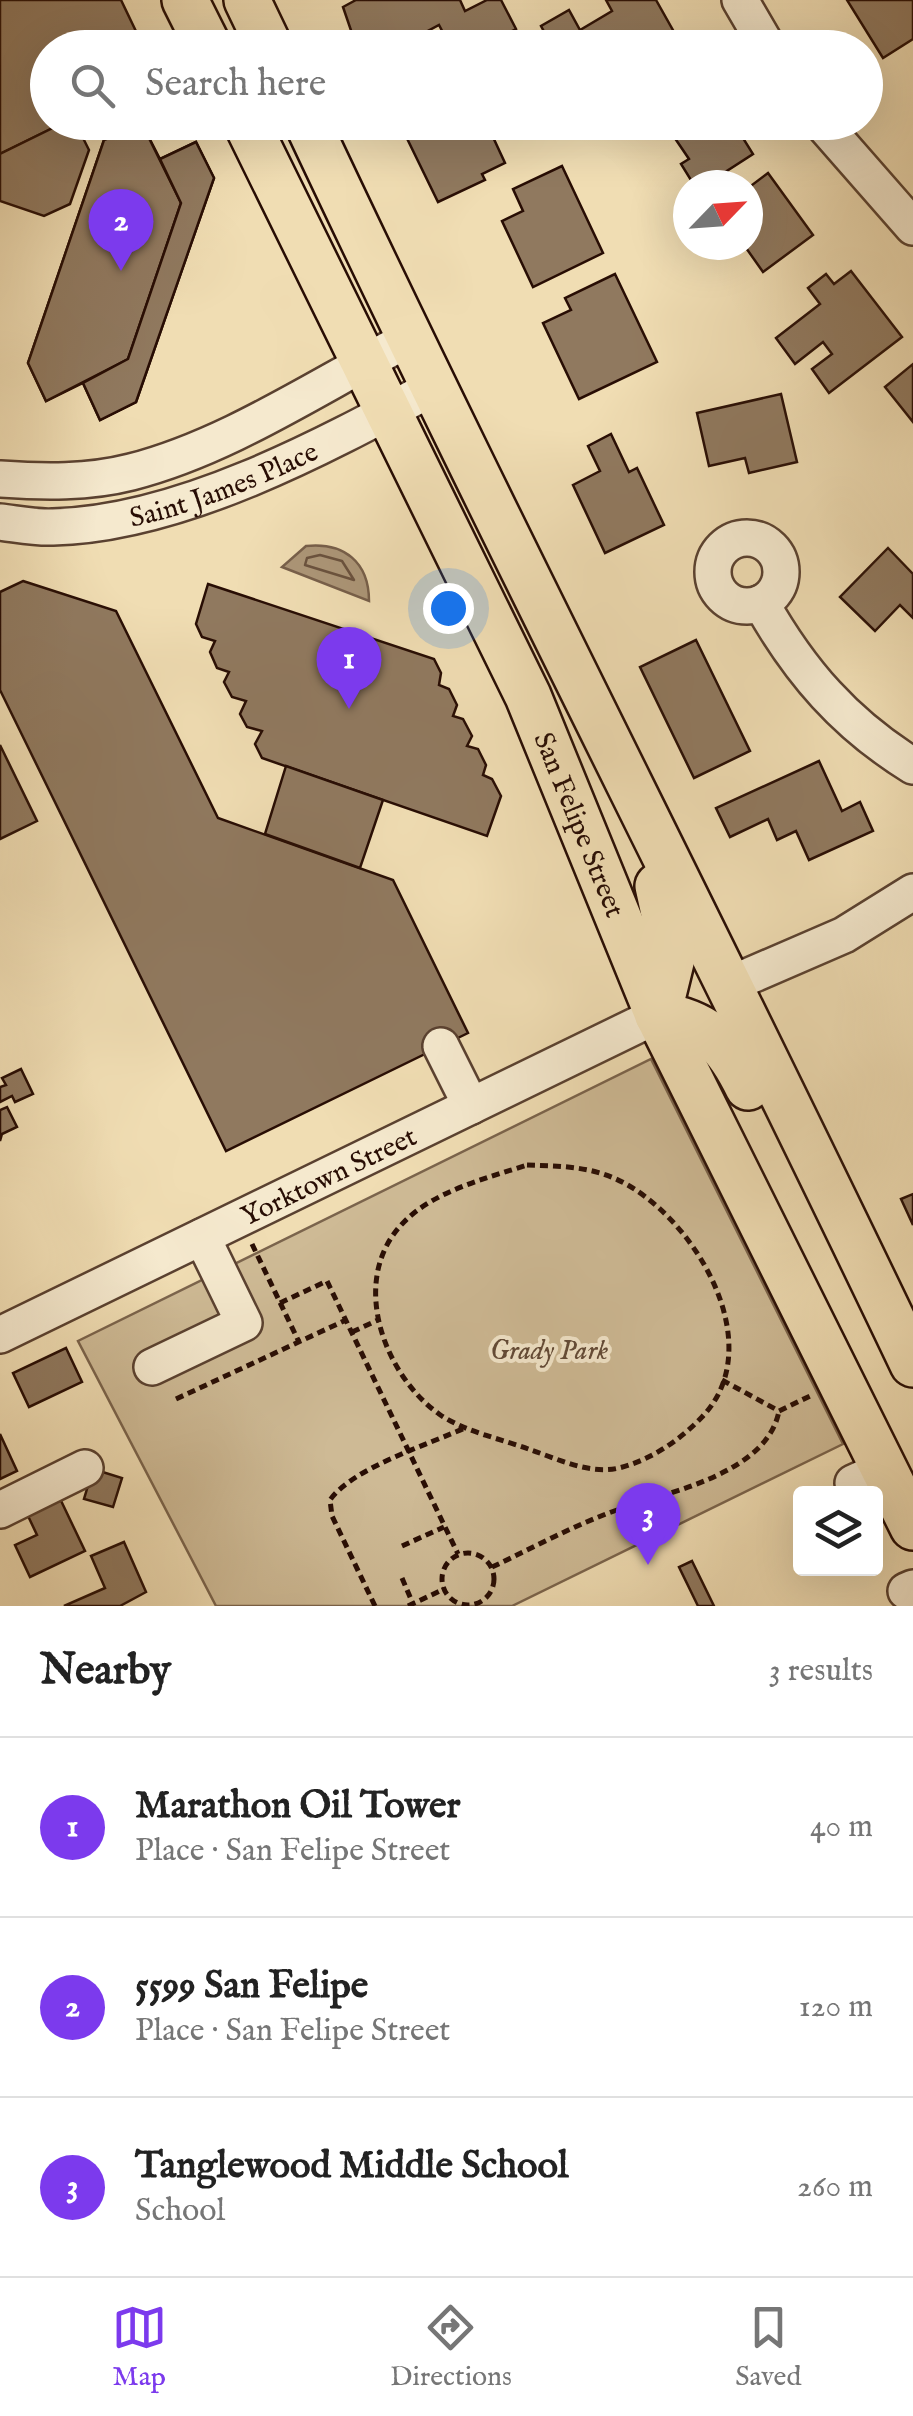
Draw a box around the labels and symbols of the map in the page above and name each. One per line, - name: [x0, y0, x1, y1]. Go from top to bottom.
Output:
- north arrow: [673, 170, 763, 260]
- pin: 2: [88, 188, 154, 271]
- street label: Saint James Place: [126, 435, 324, 537]
- your location: [423, 583, 474, 634]
- pin: 1: [316, 626, 382, 709]
- street label: San Felipe Street: [525, 727, 631, 923]
- street label: Yorktown Street: [236, 1120, 423, 1235]
- park label: Grady Park: [490, 1334, 608, 1369]
- pin: 3: [616, 1482, 680, 1565]

